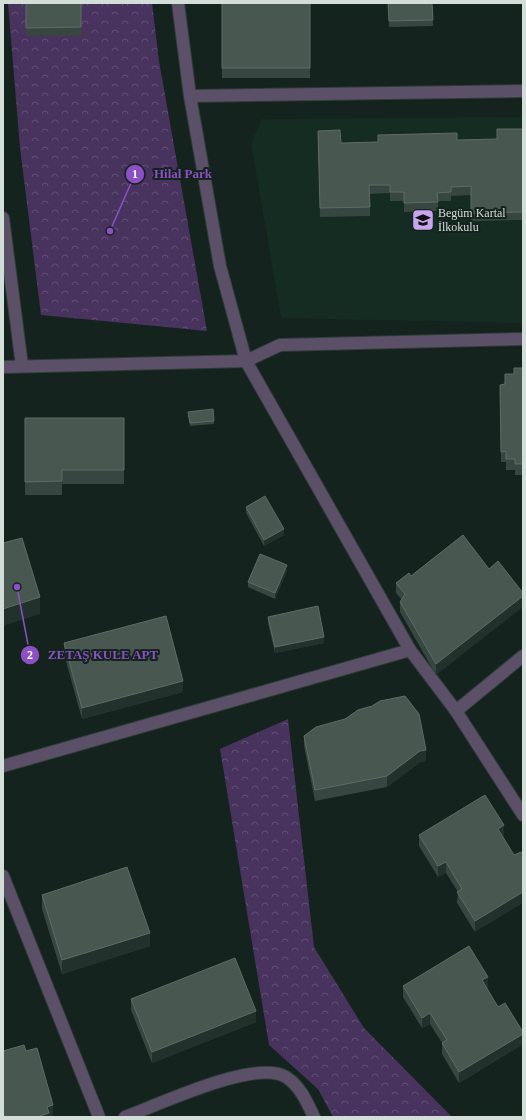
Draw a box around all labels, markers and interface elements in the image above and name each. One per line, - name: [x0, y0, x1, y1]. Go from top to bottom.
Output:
- callout: Hilal Park: [125, 161, 220, 186]
- text: Hilal Park: [154, 166, 213, 181]
- text: 1: [132, 167, 138, 181]
- place label: Begüm Kartal İlkokulu: [438, 206, 506, 234]
- school or university icon: Begüm Kartal İlkokulu: [410, 207, 436, 233]
- callout: ZETAŞ KULE APT: [20, 642, 167, 667]
- text: ZETAŞ KULE APT: [48, 647, 158, 662]
- text: 2: [27, 648, 33, 662]

